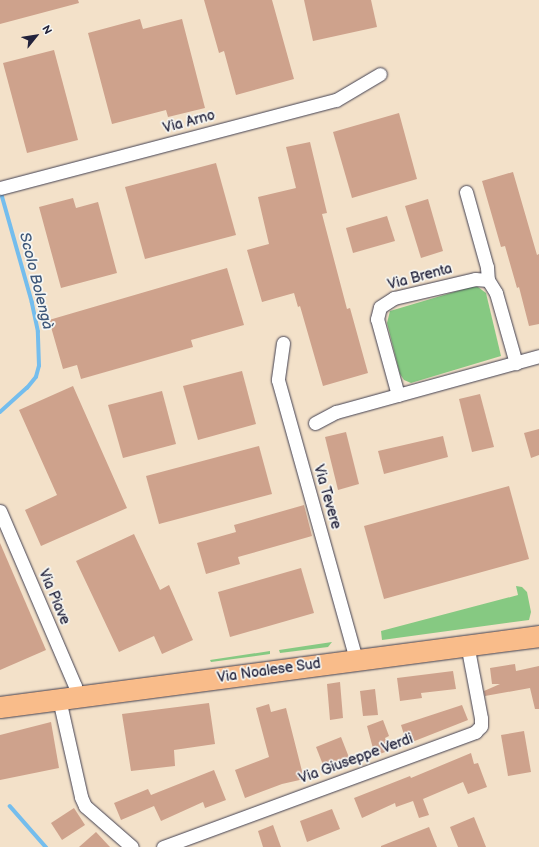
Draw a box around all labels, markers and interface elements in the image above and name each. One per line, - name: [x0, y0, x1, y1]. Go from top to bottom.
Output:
- north arrow: [16, 16, 56, 56]
- text: N: [39, 23, 55, 37]
- street label: Via Arno: [161, 107, 217, 137]
- water label: Scolo Bolengà: [15, 231, 57, 331]
- street label: Via Brenta: [386, 260, 454, 294]
- street label: Via Tevere: [310, 463, 344, 531]
- street label: Via Piave: [35, 567, 73, 627]
- street label: Via Noalese Sud: [216, 655, 322, 687]
- street label: Via Giuseppe Verdi: [296, 730, 416, 788]

